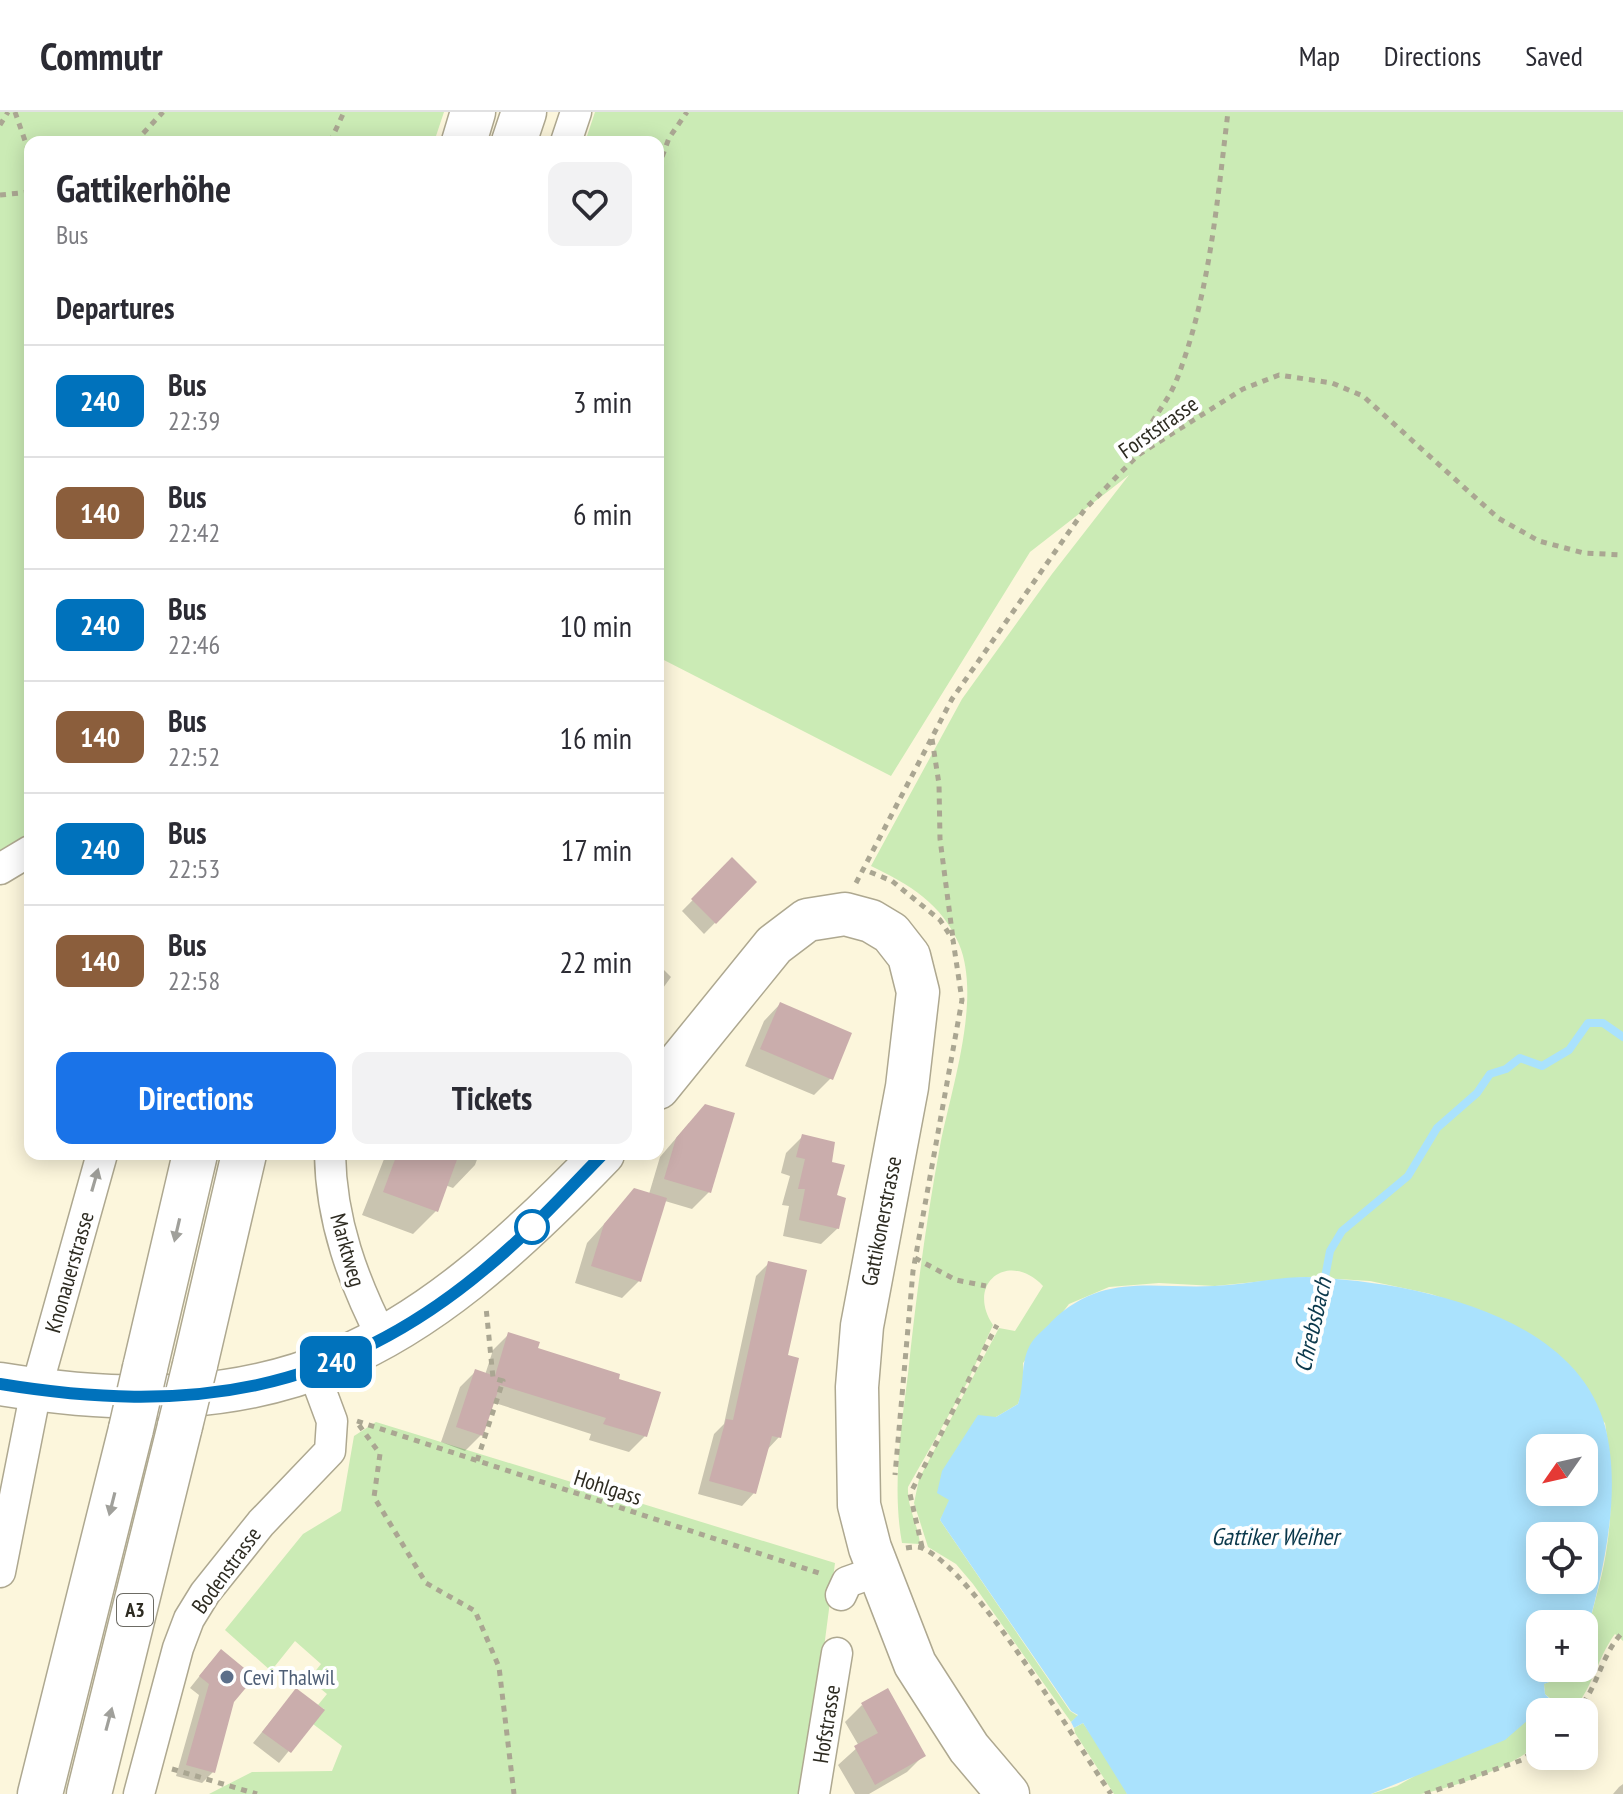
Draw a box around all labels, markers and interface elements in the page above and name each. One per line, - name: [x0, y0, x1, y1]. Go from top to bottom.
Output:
- text: Commutr: [40, 31, 163, 80]
- text: Map: [1299, 37, 1340, 74]
- text: Directions: [1384, 37, 1481, 74]
- text: Saved: [1525, 37, 1583, 74]
- button: heart: [548, 162, 632, 246]
- text: Gattikerhöhe: [56, 163, 231, 212]
- text: Bus: [56, 218, 88, 251]
- text: Departures: [56, 288, 174, 327]
- text: Bus: [168, 365, 207, 404]
- text: 240: [80, 382, 120, 419]
- text: 3 min: [573, 382, 632, 421]
- street label: Forststrasse: [1113, 390, 1203, 464]
- text: 22:39: [168, 404, 220, 437]
- text: Bus: [168, 477, 207, 516]
- text: 140: [80, 494, 120, 531]
- text: 6 min: [573, 494, 632, 533]
- text: 22:42: [168, 516, 220, 549]
- text: Bus: [168, 589, 207, 628]
- text: 240: [80, 606, 120, 643]
- text: 10 min: [559, 606, 632, 645]
- text: 22:46: [168, 628, 220, 661]
- text: Bus: [168, 701, 207, 740]
- text: 140: [80, 718, 120, 755]
- text: 16 min: [559, 718, 632, 757]
- text: 22:52: [168, 740, 220, 773]
- text: Bus: [168, 813, 207, 852]
- text: 240: [80, 830, 120, 867]
- text: 17 min: [561, 830, 632, 869]
- text: 22:53: [168, 852, 220, 885]
- text: Bus: [168, 925, 207, 964]
- text: 140: [80, 942, 120, 979]
- text: 22 min: [559, 942, 632, 981]
- text: 22:58: [168, 964, 220, 997]
- button: Directions: [56, 1052, 336, 1144]
- button: Tickets: [352, 1052, 632, 1144]
- street label: Gattikonerstrasse: [855, 1154, 907, 1288]
- one-way arrow: [89, 1168, 101, 1193]
- street label: Knonauerstrasse: [38, 1208, 100, 1336]
- street label: Marktweg: [324, 1210, 372, 1290]
- unlabelled marker: [515, 1210, 549, 1244]
- one-way arrow: [170, 1218, 183, 1243]
- water label: Chrebsbach: [1287, 1273, 1339, 1375]
- line badge: 240: [290, 1336, 382, 1388]
- text: 240: [316, 1343, 356, 1380]
- north arrow: [1526, 1434, 1598, 1506]
- map controls: [1526, 1434, 1598, 1770]
- street label: Hohlgass: [571, 1463, 645, 1511]
- one-way arrow: [106, 1492, 118, 1517]
- street label: Bodenstrasse: [185, 1521, 267, 1619]
- water label: Gattiker Weiher: [1211, 1521, 1342, 1552]
- button: locate: [1526, 1522, 1598, 1594]
- road number: A3: [117, 1594, 153, 1626]
- button: +: [1526, 1610, 1598, 1682]
- place label: Cevi Thalwil: [243, 1663, 336, 1691]
- marker: Cevi Thalwil: [218, 1668, 236, 1686]
- street label: Hofstrasse: [806, 1683, 846, 1765]
- button: −: [1526, 1698, 1598, 1770]
- one-way arrow: [103, 1706, 115, 1731]

